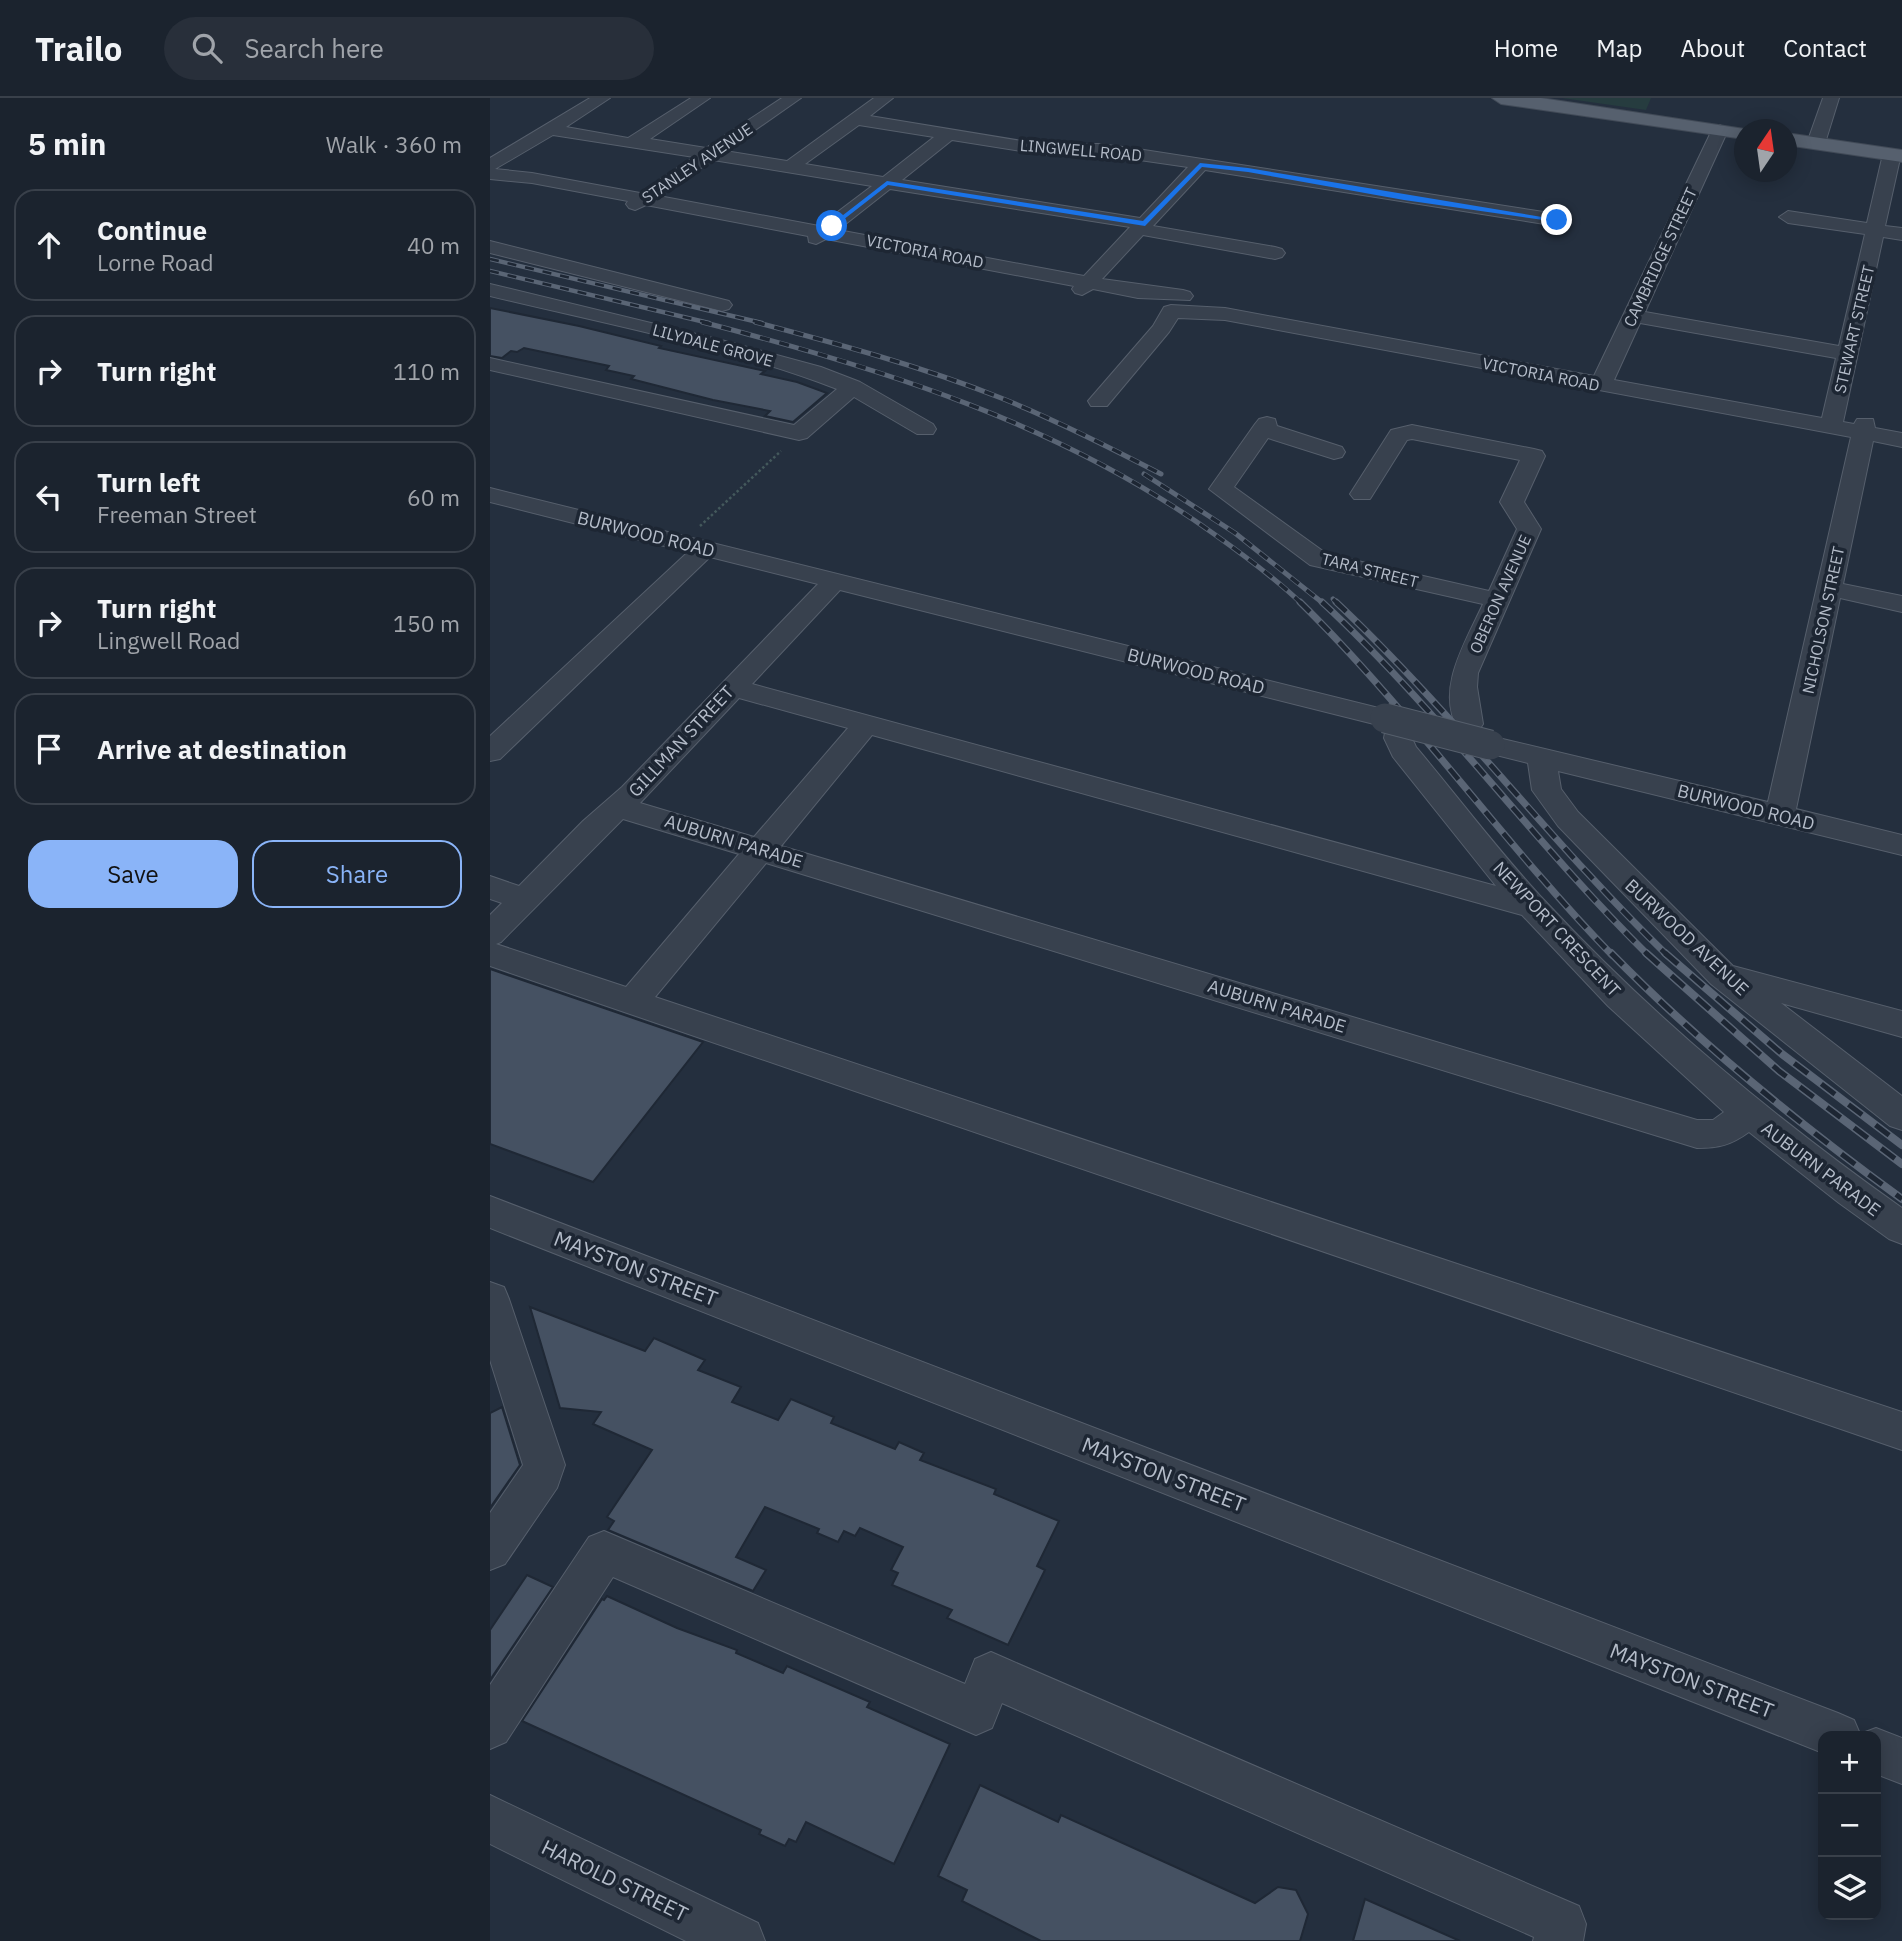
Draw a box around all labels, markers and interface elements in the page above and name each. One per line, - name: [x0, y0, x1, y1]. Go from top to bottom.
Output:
- search box: [164, 17, 654, 80]
- text: Trailo: [35, 27, 122, 70]
- icon: search: [188, 29, 226, 67]
- text: Search here: [244, 31, 384, 65]
- text: Home: [1494, 32, 1558, 64]
- text: Map: [1596, 32, 1642, 64]
- text: About: [1680, 32, 1745, 64]
- text: Contact: [1783, 32, 1867, 64]
- street label: STANLEY AVENUE: [638, 119, 756, 207]
- north arrow: [1734, 119, 1797, 182]
- text: 5 min: [28, 124, 106, 163]
- text: Walk · 360 m: [326, 129, 462, 159]
- street label: LINGWELL ROAD: [1019, 135, 1143, 165]
- street label: CAMBRIDGE STREET: [1619, 184, 1701, 330]
- route end: [1541, 204, 1572, 235]
- route start: [816, 210, 847, 241]
- text: Continue: [97, 213, 207, 247]
- icon: ahead: [30, 226, 68, 264]
- text: 40 m: [407, 230, 460, 260]
- street label: VICTORIA ROAD: [865, 230, 985, 272]
- text: Lorne Road: [97, 247, 214, 277]
- street label: STEWART STREET: [1830, 263, 1878, 395]
- street label: LILYDALE GROVE: [650, 319, 776, 371]
- icon: right: [30, 352, 68, 390]
- street label: VICTORIA ROAD: [1481, 353, 1601, 395]
- text: Turn right: [97, 354, 216, 388]
- text: 110 m: [393, 356, 460, 386]
- text: Turn left: [97, 465, 200, 499]
- icon: left: [30, 478, 68, 516]
- text: 60 m: [407, 482, 460, 512]
- text: Freeman Street: [97, 499, 257, 529]
- street label: BURWOOD ROAD: [575, 506, 717, 562]
- street label: OBERON AVENUE: [1465, 532, 1535, 656]
- street label: NICHOLSON STREET: [1798, 544, 1848, 696]
- street label: TARA STREET: [1320, 548, 1420, 592]
- text: Turn right: [97, 591, 216, 625]
- icon: right: [30, 604, 68, 642]
- text: 150 m: [393, 608, 460, 638]
- text: Lingwell Road: [97, 625, 240, 655]
- street label: BURWOOD ROAD: [1125, 643, 1267, 699]
- street label: GILLMAN STREET: [623, 680, 739, 802]
- icon: arrive: [30, 730, 68, 768]
- text: Arrive at destination: [97, 732, 347, 766]
- street label: BURWOOD ROAD: [1675, 779, 1817, 835]
- street label: AUBURN PARADE: [662, 809, 806, 873]
- button: Save: [28, 840, 238, 908]
- button: Share: [252, 840, 462, 908]
- street label: NEWPORT CRESCENT: [1488, 856, 1626, 1002]
- street label: BURWOOD AVENUE: [1620, 874, 1754, 1000]
- street label: AUBURN PARADE: [1205, 974, 1349, 1038]
- street label: AUBURN PARADE: [1757, 1117, 1885, 1221]
- street label: MAYSTON STREET: [550, 1224, 722, 1312]
- street label: MAYSTON STREET: [1078, 1430, 1250, 1518]
- street label: MAYSTON STREET: [1606, 1636, 1778, 1724]
- map controls: [1818, 1731, 1881, 1920]
- button: +: [1818, 1731, 1881, 1794]
- button: −: [1818, 1794, 1881, 1857]
- street label: HAROLD STREET: [537, 1832, 693, 1928]
- button: layers: [1818, 1857, 1881, 1920]

